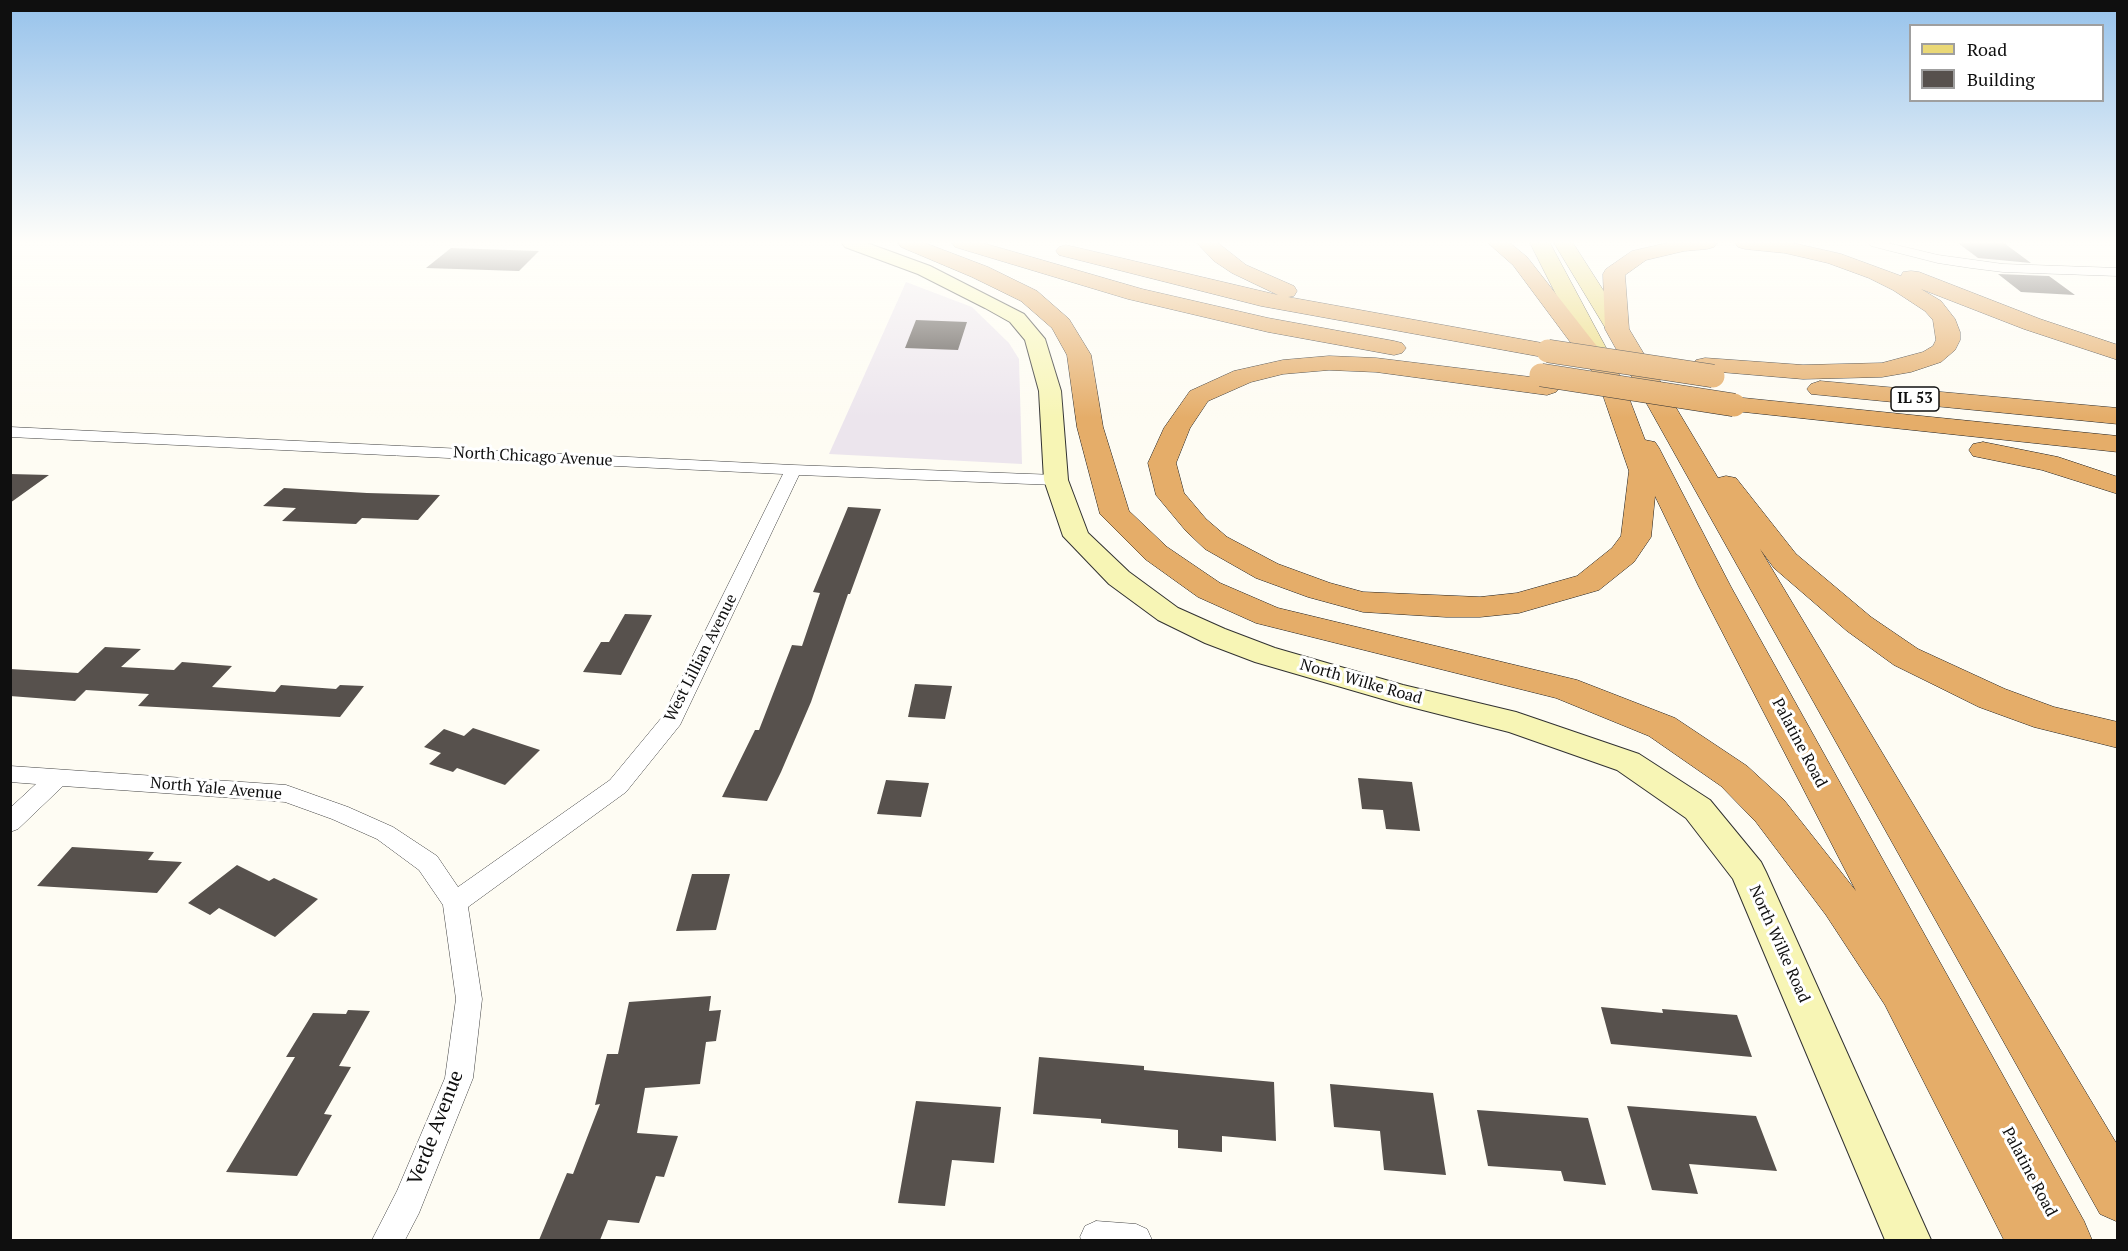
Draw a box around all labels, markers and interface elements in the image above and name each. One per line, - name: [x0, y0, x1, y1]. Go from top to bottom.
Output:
- legend: [1909, 24, 2104, 102]
- text: Road: [1967, 37, 2007, 61]
- text: Building: [1967, 67, 2035, 91]
- road number: IL 53: [1891, 387, 1939, 411]
- street label: North Chicago Avenue: [453, 443, 613, 471]
- street label: West Lillian Avenue: [661, 591, 741, 725]
- street label: North Wilke Road: [1298, 655, 1424, 709]
- street label: Palatine Road: [1767, 695, 1831, 791]
- street label: North Yale Avenue: [149, 774, 283, 804]
- street label: North Wilke Road: [1745, 882, 1813, 1006]
- street label: Verde Avenue: [403, 1067, 469, 1189]
- street label: Palatine Road: [1997, 1124, 2061, 1220]

